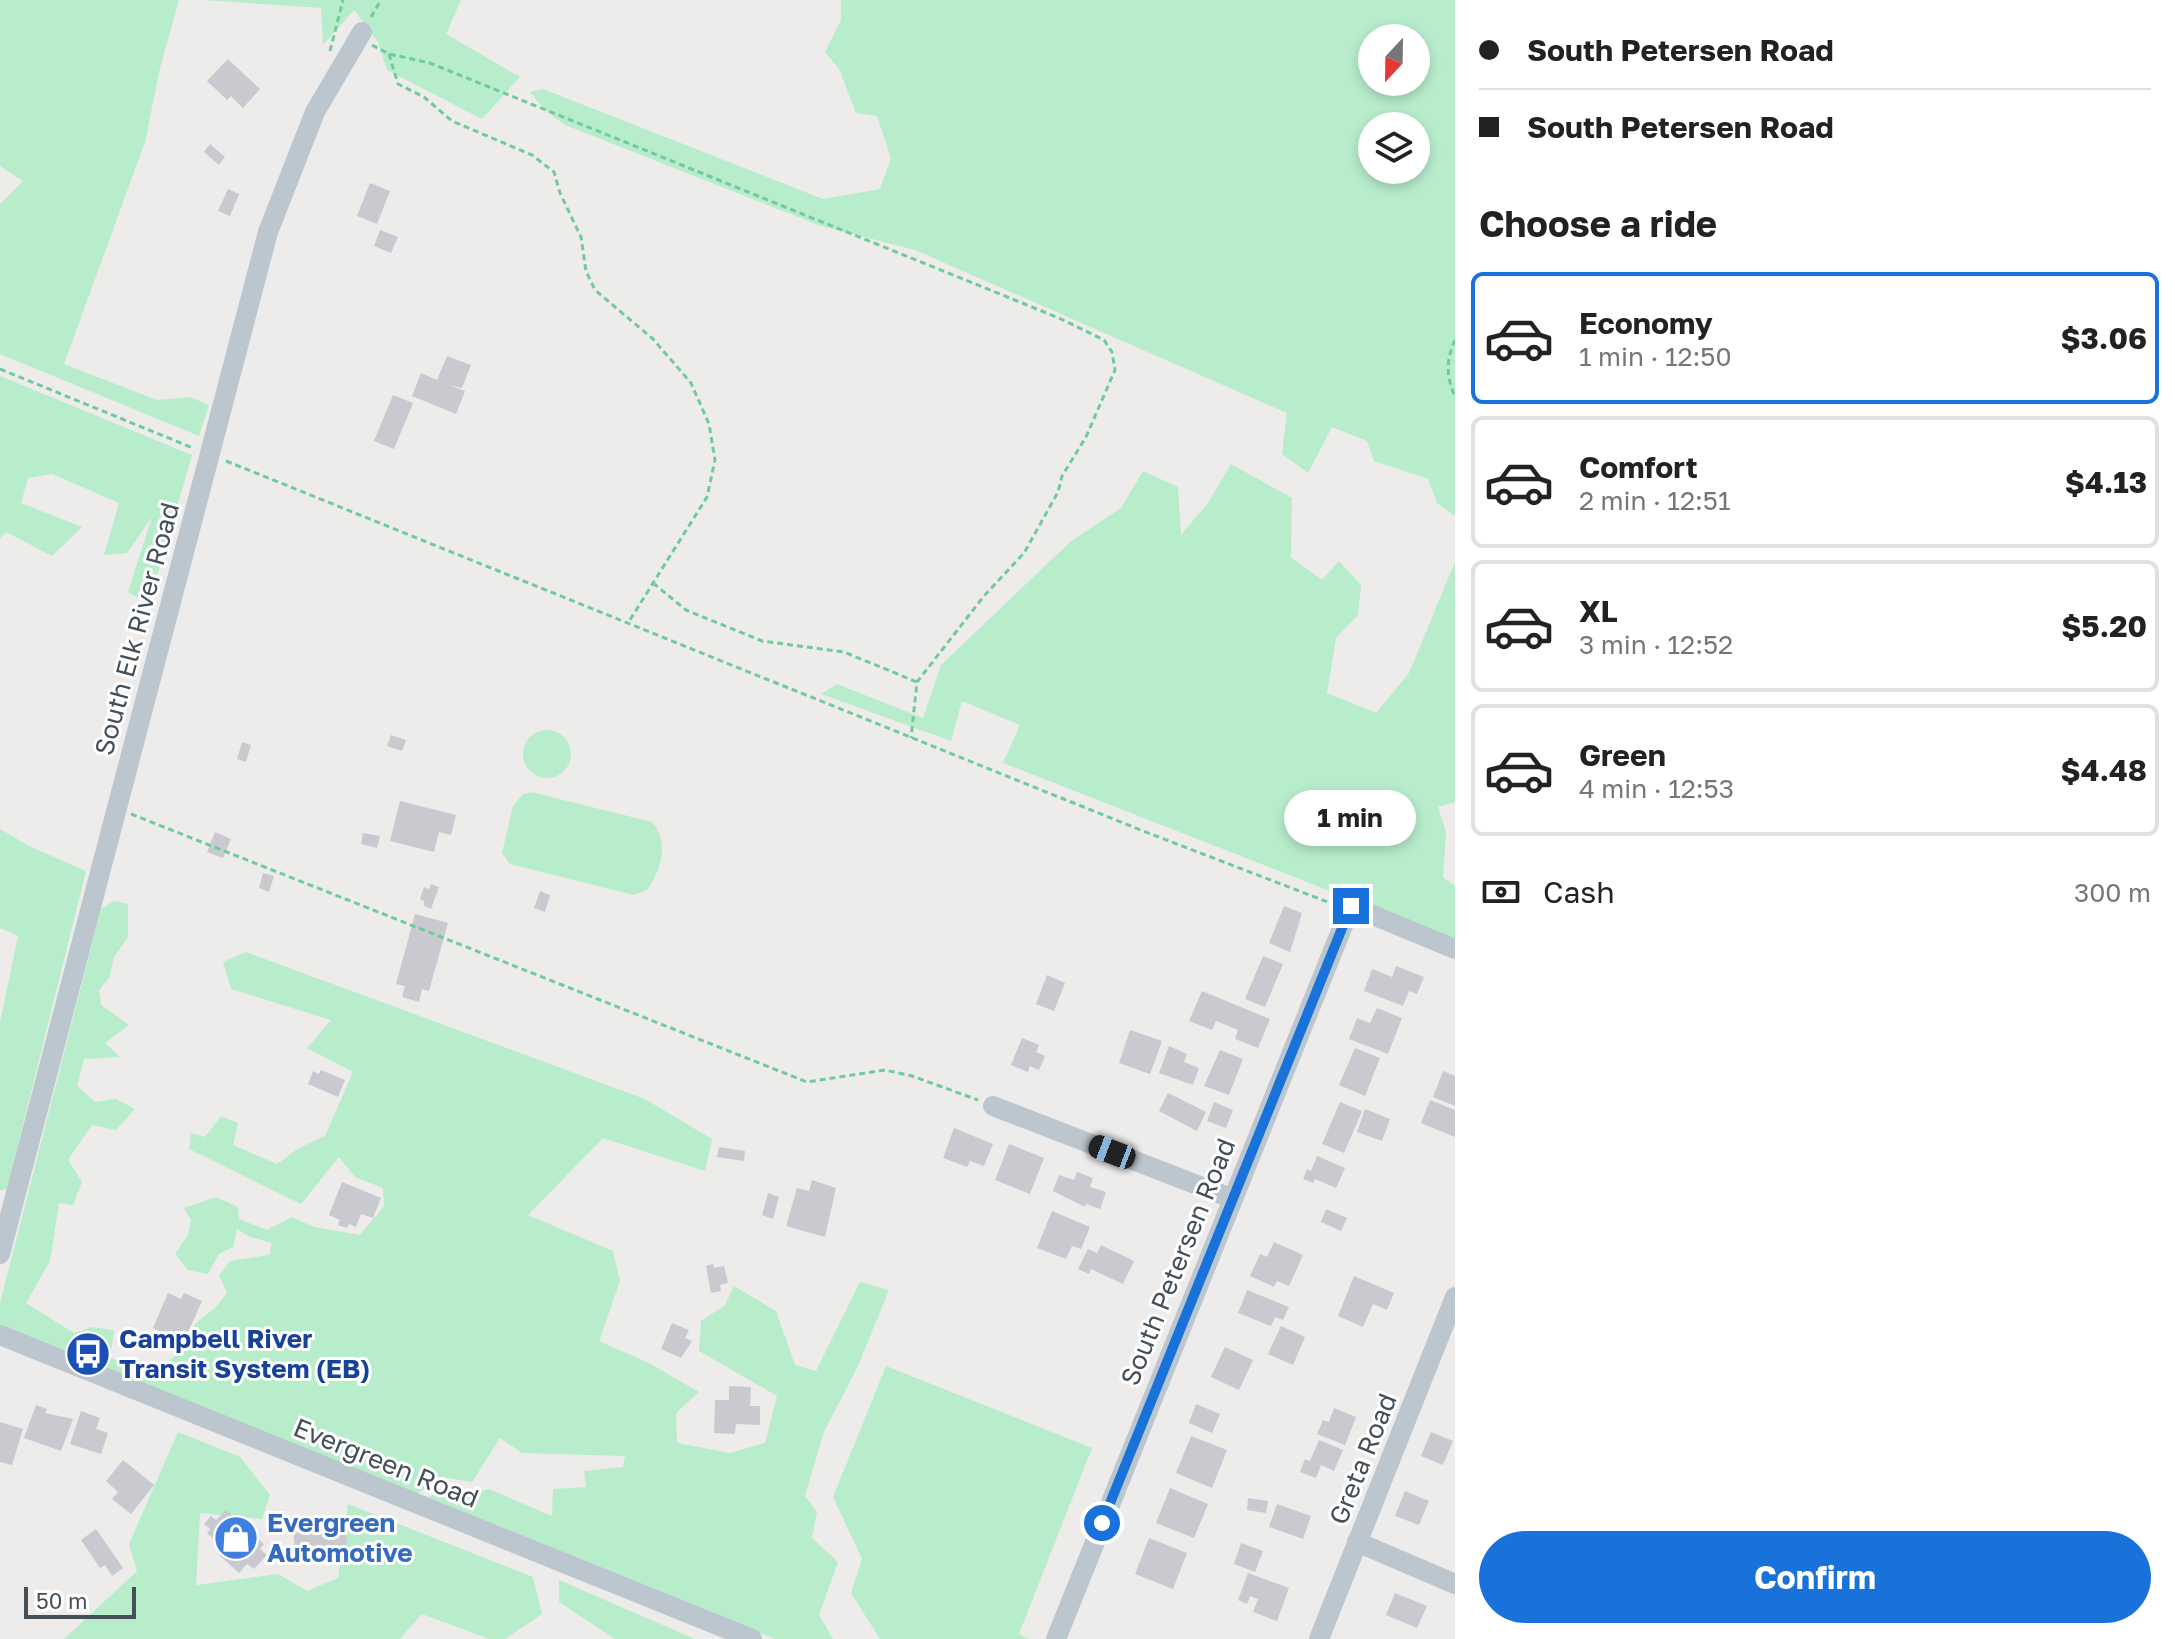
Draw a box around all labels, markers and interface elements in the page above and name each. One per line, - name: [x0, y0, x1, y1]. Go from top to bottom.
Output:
- north arrow: [1358, 24, 1430, 96]
- map controls: [1358, 24, 1430, 184]
- text: South Petersen Road: [1527, 32, 1834, 68]
- text: South Petersen Road: [1527, 109, 1834, 145]
- button: layers: [1358, 112, 1430, 184]
- text: Choose a ride: [1479, 202, 1717, 245]
- icon: car: [1483, 302, 1555, 374]
- text: Economy: [1579, 305, 1713, 341]
- text: $3.06: [2060, 320, 2147, 356]
- text: 1 min · 12:50: [1579, 341, 1732, 372]
- icon: car: [1483, 446, 1555, 518]
- text: Comfort: [1579, 449, 1698, 485]
- text: $4.13: [2065, 464, 2147, 500]
- text: 2 min · 12:51: [1579, 485, 1731, 516]
- street label: South Elk River Road: [88, 499, 185, 759]
- icon: car: [1483, 590, 1555, 662]
- text: XL: [1579, 593, 1618, 629]
- text: $5.20: [2061, 608, 2147, 644]
- text: 3 min · 12:52: [1579, 629, 1733, 660]
- icon: car: [1483, 734, 1555, 806]
- text: Green: [1579, 737, 1666, 773]
- text: $4.48: [2061, 752, 2147, 788]
- text: 4 min · 12:53: [1579, 773, 1734, 804]
- callout: 1 min: [1285, 790, 1417, 846]
- text: 1 min: [1317, 802, 1383, 833]
- icon: cash: [1479, 870, 1523, 914]
- text: Cash: [1543, 874, 1615, 910]
- text: 300 m: [2074, 877, 2151, 908]
- route end: [1333, 888, 1369, 924]
- car: [1085, 1132, 1139, 1172]
- street label: South Petersen Road: [1114, 1134, 1241, 1390]
- place label: Campbell River Transit System (EB): [119, 1323, 370, 1384]
- bus stop icon: Campbell River Transit System (EB): [64, 1330, 112, 1378]
- street label: Greta Road: [1322, 1389, 1403, 1529]
- street label: Evergreen Road: [289, 1411, 483, 1514]
- route start: [1084, 1505, 1120, 1541]
- place label: Evergreen Automotive: [267, 1507, 413, 1568]
- shop icon: Evergreen Automotive: [212, 1514, 260, 1562]
- button: Confirm: [1479, 1531, 2151, 1623]
- scale bar: [24, 1583, 136, 1619]
- text: 50 m: [36, 1587, 87, 1614]

